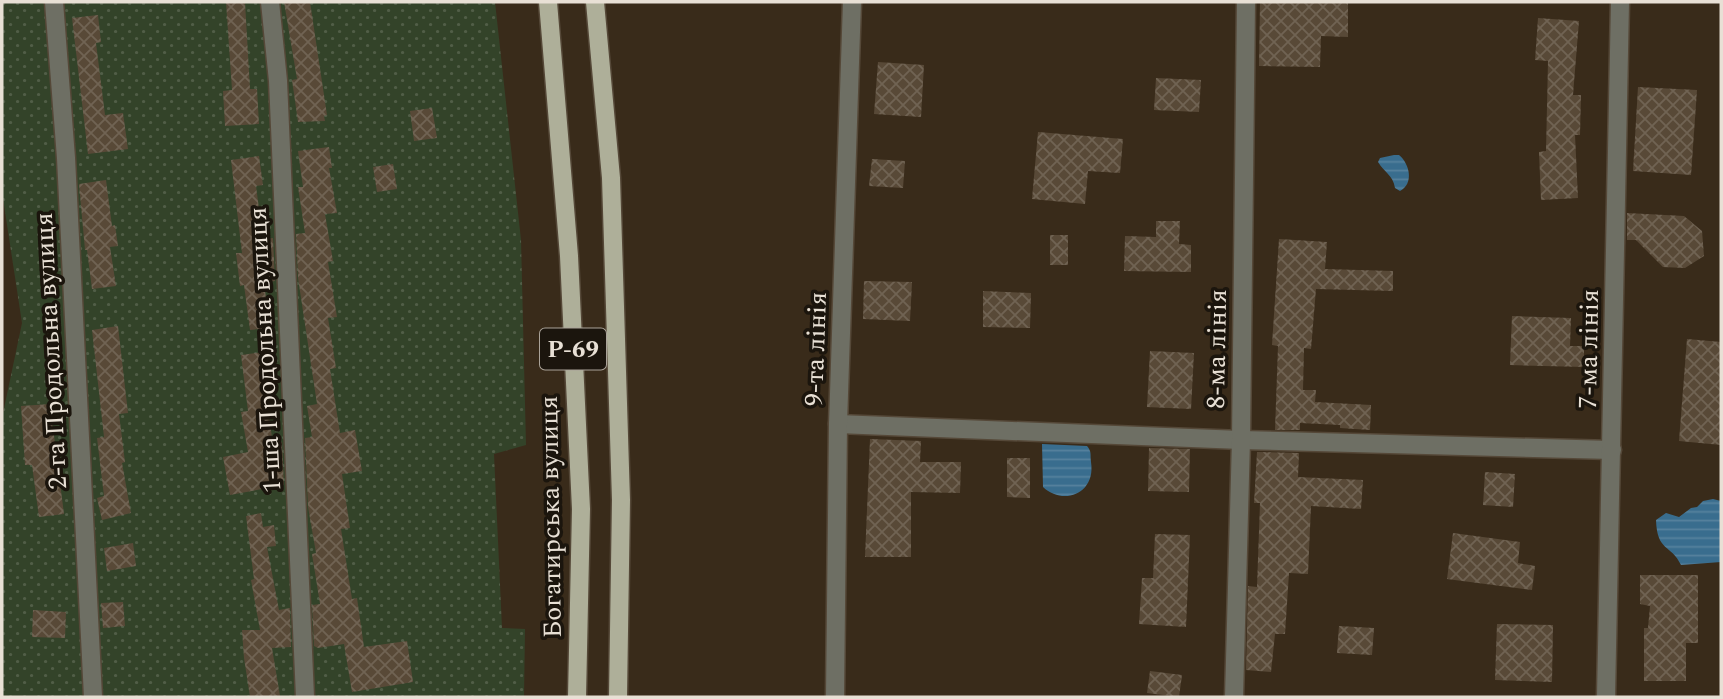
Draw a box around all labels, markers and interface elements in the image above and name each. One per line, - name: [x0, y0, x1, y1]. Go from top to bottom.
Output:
- street label: 1-ша Продольна вулиця: [238, 206, 292, 494]
- street label: 2-га Продольна вулиця: [24, 212, 78, 490]
- street label: 8-ма лінія: [1196, 289, 1238, 409]
- street label: 7-ма лінія: [1568, 289, 1610, 409]
- street label: 9-та лінія: [794, 291, 838, 407]
- road number: Р-69: [540, 328, 606, 370]
- street label: Богатирська вулиця: [529, 395, 573, 639]

